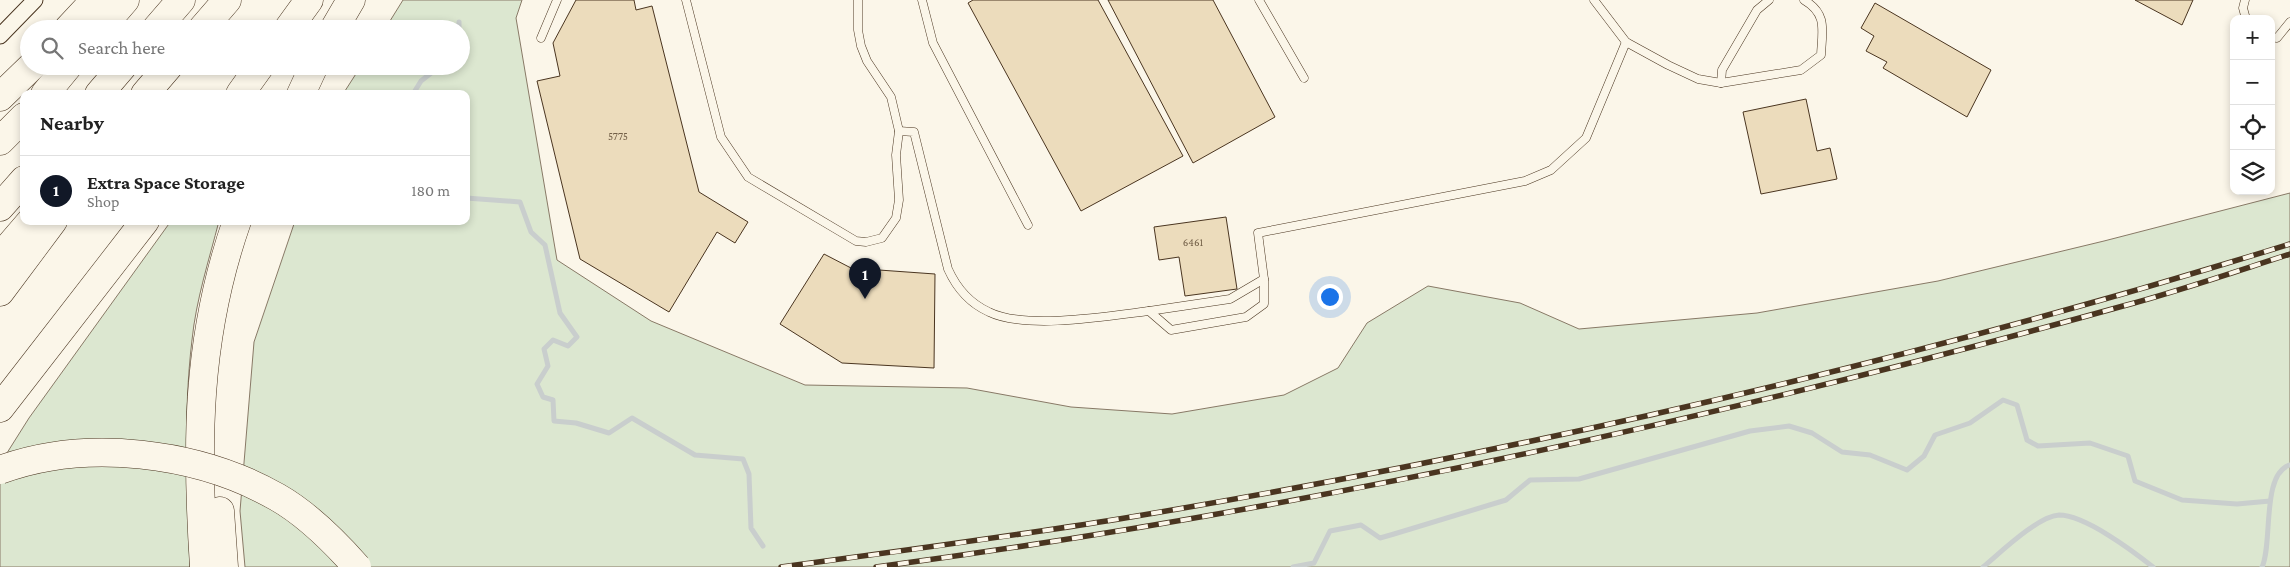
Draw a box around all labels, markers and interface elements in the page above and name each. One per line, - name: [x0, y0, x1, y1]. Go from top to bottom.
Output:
- map controls: [2230, 15, 2275, 195]
- button: +: [2230, 15, 2275, 60]
- search box: [20, 20, 470, 75]
- icon: search: [38, 34, 66, 62]
- text: Search here: [78, 37, 165, 58]
- button: −: [2230, 60, 2275, 105]
- button: locate: [2230, 105, 2275, 150]
- text: Nearby: [40, 111, 104, 135]
- house number: 5775: [608, 130, 628, 142]
- button: layers: [2230, 150, 2275, 195]
- text: Extra Space Storage: [87, 172, 245, 193]
- text: 1: [53, 182, 59, 199]
- text: 180 m: [411, 182, 450, 199]
- text: Shop: [87, 193, 119, 210]
- house number: 6461: [1183, 236, 1204, 248]
- pin: 1: [849, 258, 881, 299]
- your location: [1317, 284, 1343, 310]

